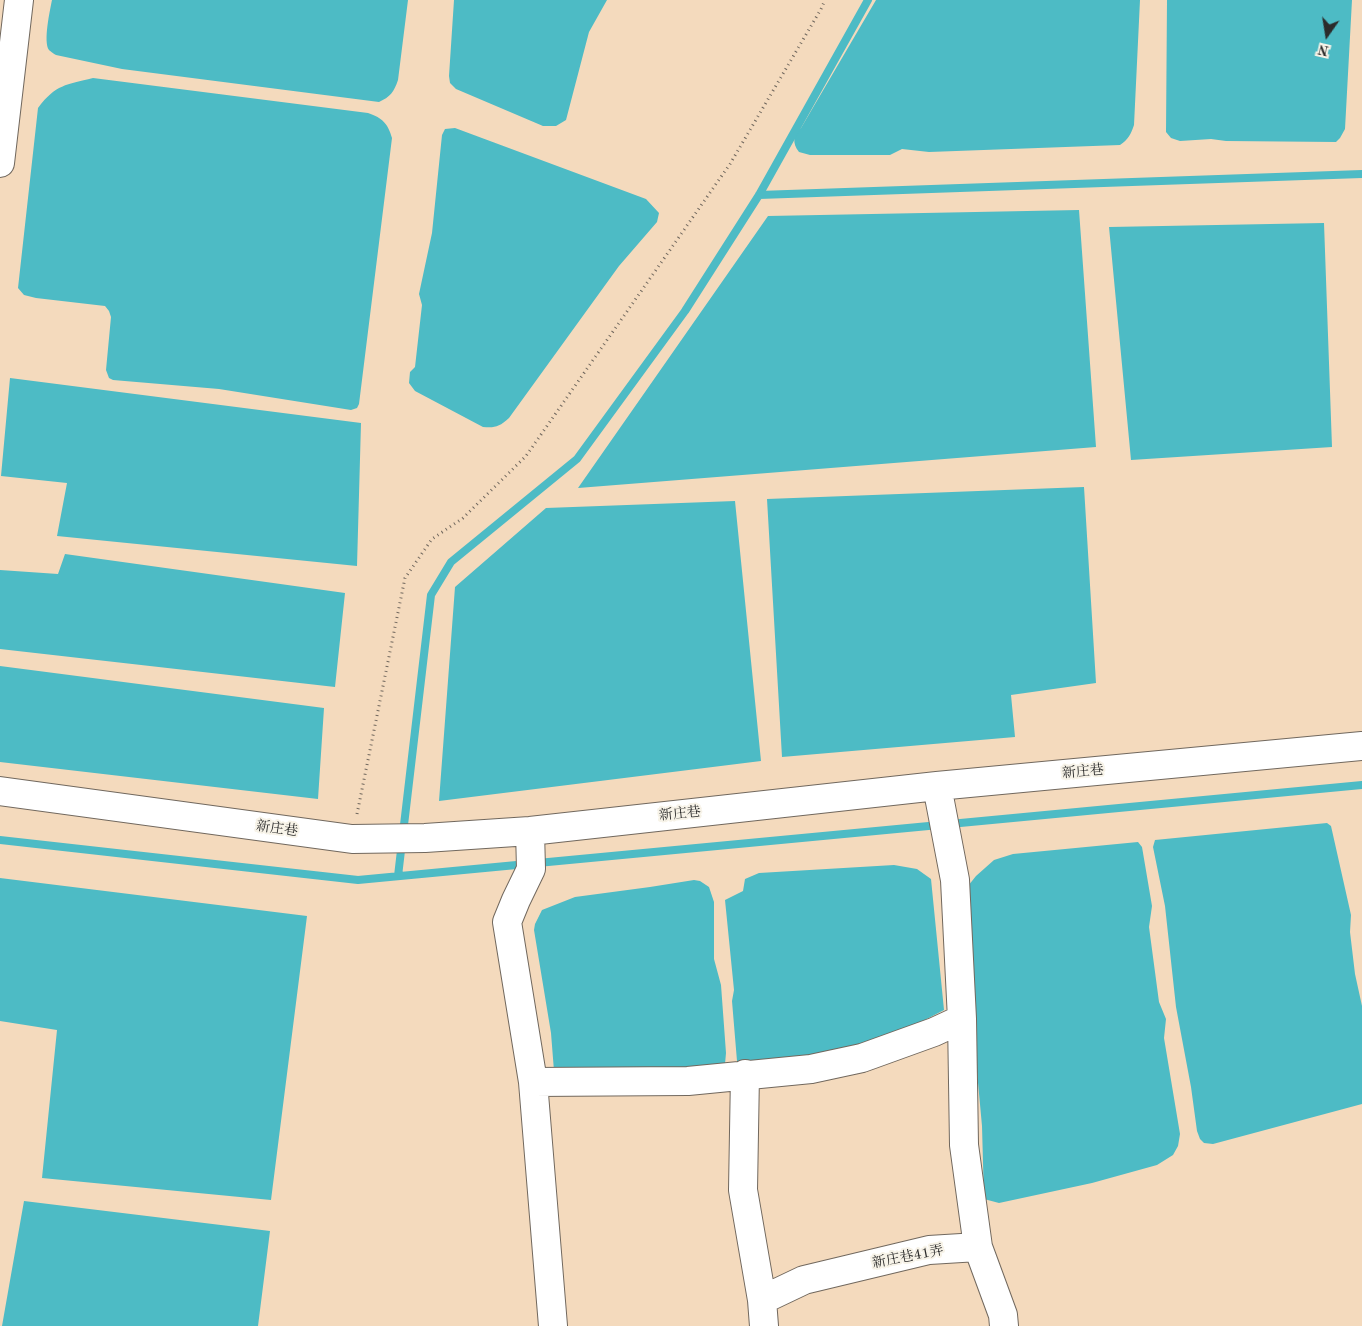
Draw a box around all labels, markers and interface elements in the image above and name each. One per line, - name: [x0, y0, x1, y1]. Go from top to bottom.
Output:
- north arrow: [1302, 10, 1352, 60]
- text: N: [1317, 42, 1330, 58]
- street label: 新庄巷: [1061, 762, 1105, 782]
- street label: 新庄巷: [658, 803, 702, 825]
- street label: 新庄巷: [255, 818, 299, 840]
- street label: 新庄巷41弄: [871, 1242, 945, 1272]

